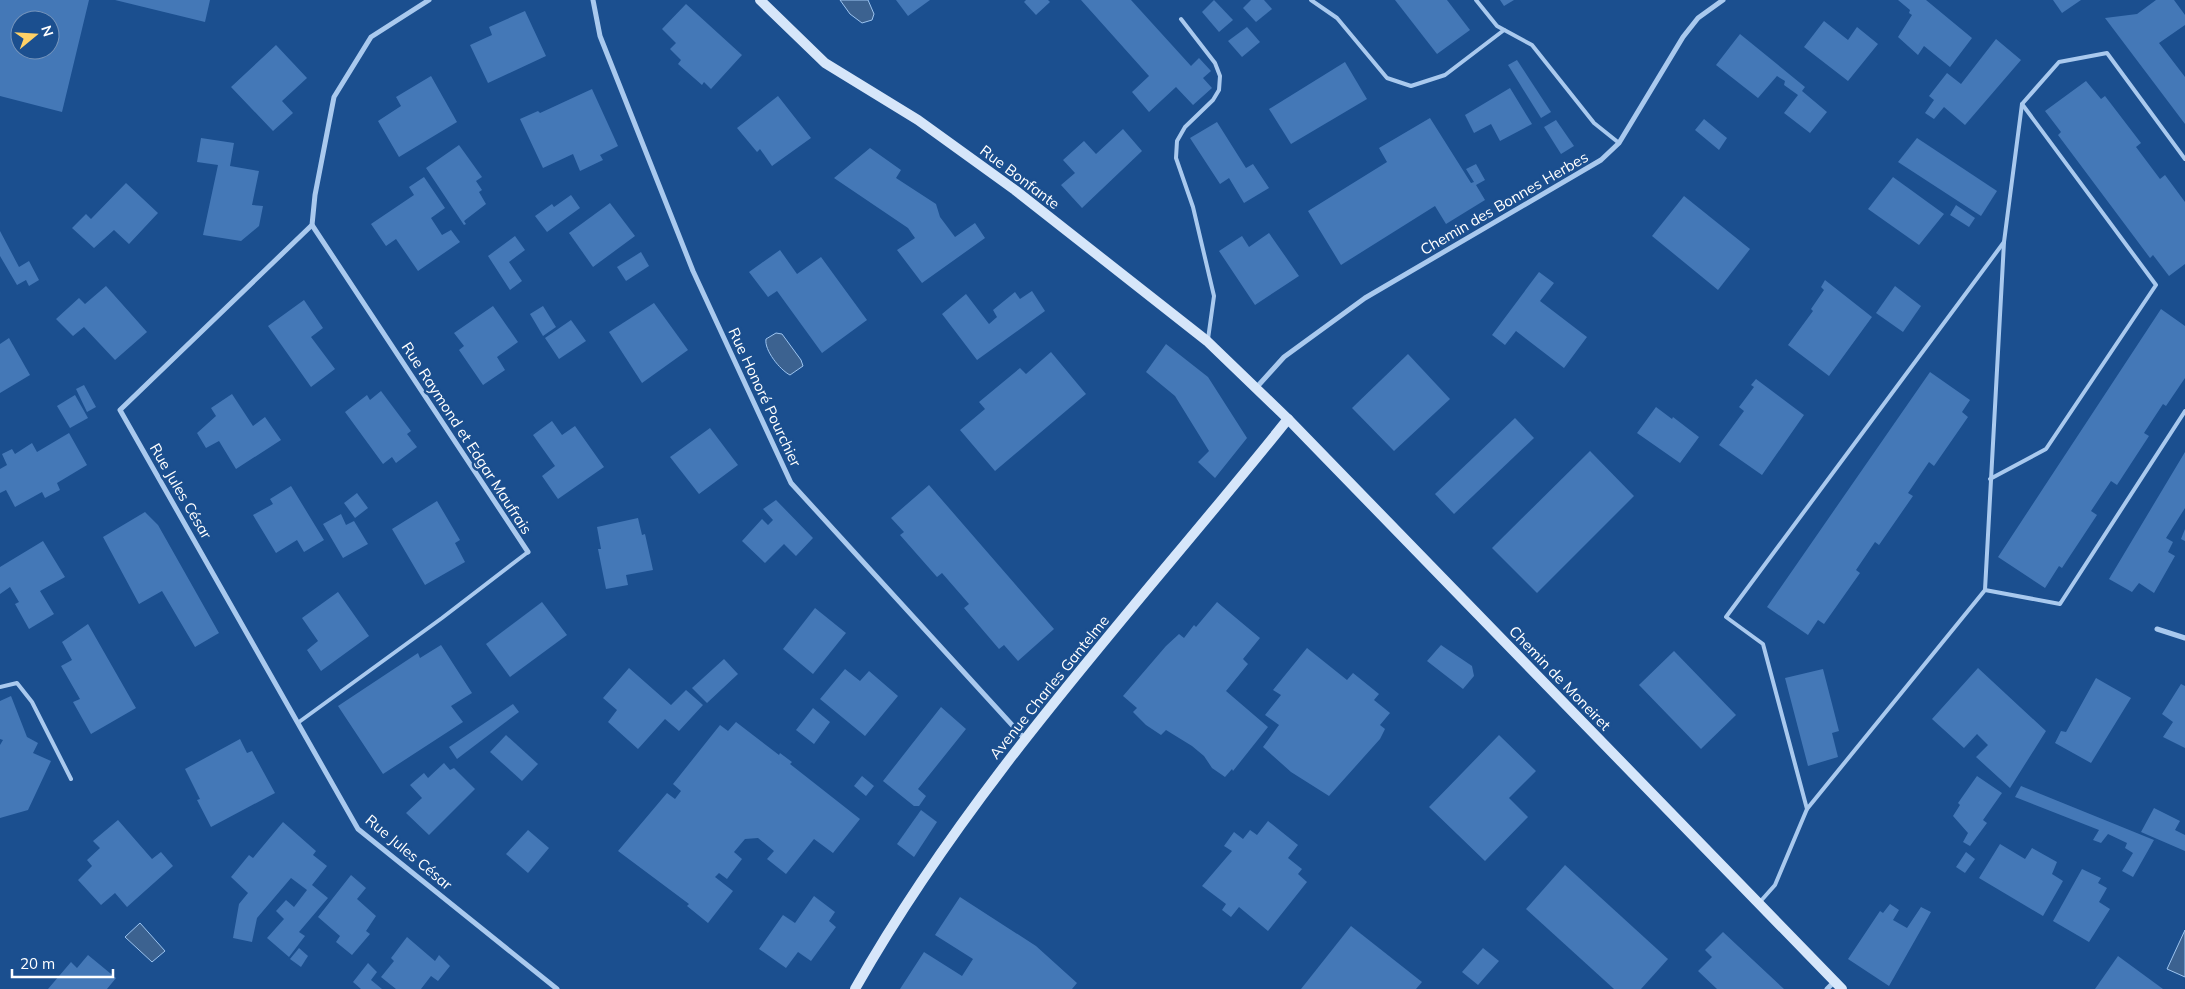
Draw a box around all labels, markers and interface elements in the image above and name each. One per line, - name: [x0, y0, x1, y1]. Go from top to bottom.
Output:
- north arrow: [10, 10, 60, 60]
- text: N: [37, 23, 58, 39]
- street label: Rue Bonfante: [976, 141, 1064, 213]
- street label: Chemin des Bonnes Herbes: [1417, 147, 1591, 259]
- street label: Rue Honoré Pourchier: [724, 324, 806, 470]
- street label: Rue Raymond et Edgar Maufrais: [398, 338, 536, 538]
- street label: Rue Jules César: [146, 440, 216, 543]
- street label: Avenue Charles Gantelme: [985, 611, 1113, 763]
- street label: Chemin de Moneiret: [1505, 622, 1615, 734]
- street label: Rue Jules César: [362, 810, 457, 894]
- scale bar: [12, 946, 114, 978]
- text: 20 m: [20, 954, 55, 973]

